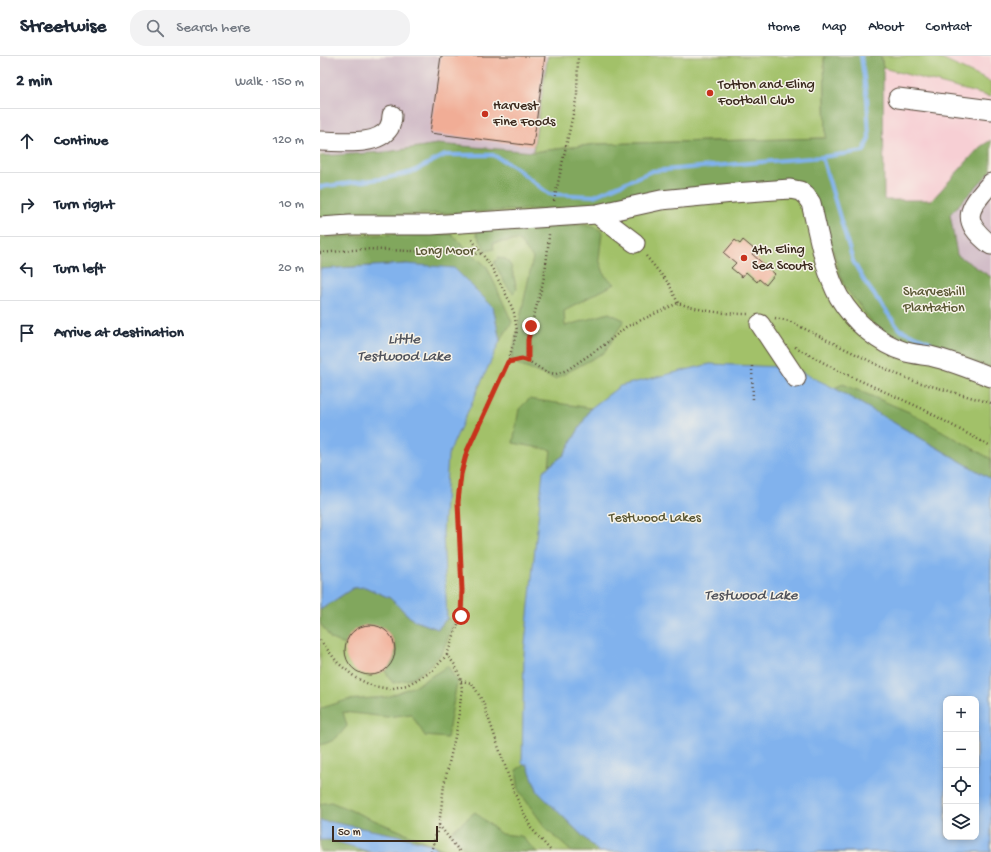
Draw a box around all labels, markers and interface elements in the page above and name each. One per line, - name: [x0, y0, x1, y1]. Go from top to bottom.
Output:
- search box: [130, 10, 410, 46]
- text: Streetwise: [20, 16, 106, 39]
- icon: search: [144, 17, 166, 39]
- text: Search here: [176, 19, 250, 37]
- text: Home: [768, 19, 800, 36]
- text: Map: [822, 19, 846, 36]
- text: About: [868, 19, 904, 36]
- text: Contact: [926, 19, 971, 36]
- text: 2 min: [16, 72, 52, 92]
- text: Walk · 150 m: [235, 75, 304, 90]
- place label: Totton and Eling Football Club: [717, 77, 815, 110]
- marker: Totton and Eling Football Club: [705, 88, 715, 98]
- place label: Harvest Fine Foods: [492, 98, 556, 131]
- marker: Harvest Fine Foods: [480, 109, 490, 119]
- icon: ahead: [16, 130, 38, 152]
- text: Continue: [54, 132, 108, 150]
- text: 120 m: [273, 133, 304, 148]
- icon: right: [16, 194, 38, 216]
- text: Turn right: [54, 196, 114, 214]
- text: 10 m: [279, 197, 304, 212]
- place label: 4th Eling Sea Scouts: [752, 242, 814, 275]
- park label: Long Moor: [415, 243, 476, 260]
- marker: 4th Eling Sea Scouts: [739, 253, 749, 263]
- icon: left: [16, 258, 38, 280]
- text: Turn left: [54, 260, 105, 278]
- text: 20 m: [278, 261, 304, 276]
- park label: Sharveshill Plantation: [902, 284, 965, 317]
- route end: [522, 317, 540, 335]
- icon: arrive: [16, 322, 38, 344]
- text: Arrive at destination: [54, 324, 184, 342]
- water label: Little Testwood Lake: [358, 331, 452, 366]
- park label: Testwood Lakes: [608, 510, 702, 527]
- water label: Testwood Lake: [705, 587, 799, 605]
- route start: [452, 607, 470, 625]
- map controls: [943, 696, 979, 840]
- button: +: [943, 696, 979, 732]
- button: −: [943, 732, 979, 768]
- button: locate: [943, 768, 979, 804]
- button: layers: [943, 804, 979, 840]
- scale bar: [332, 824, 438, 843]
- text: 50 m: [338, 827, 360, 839]

